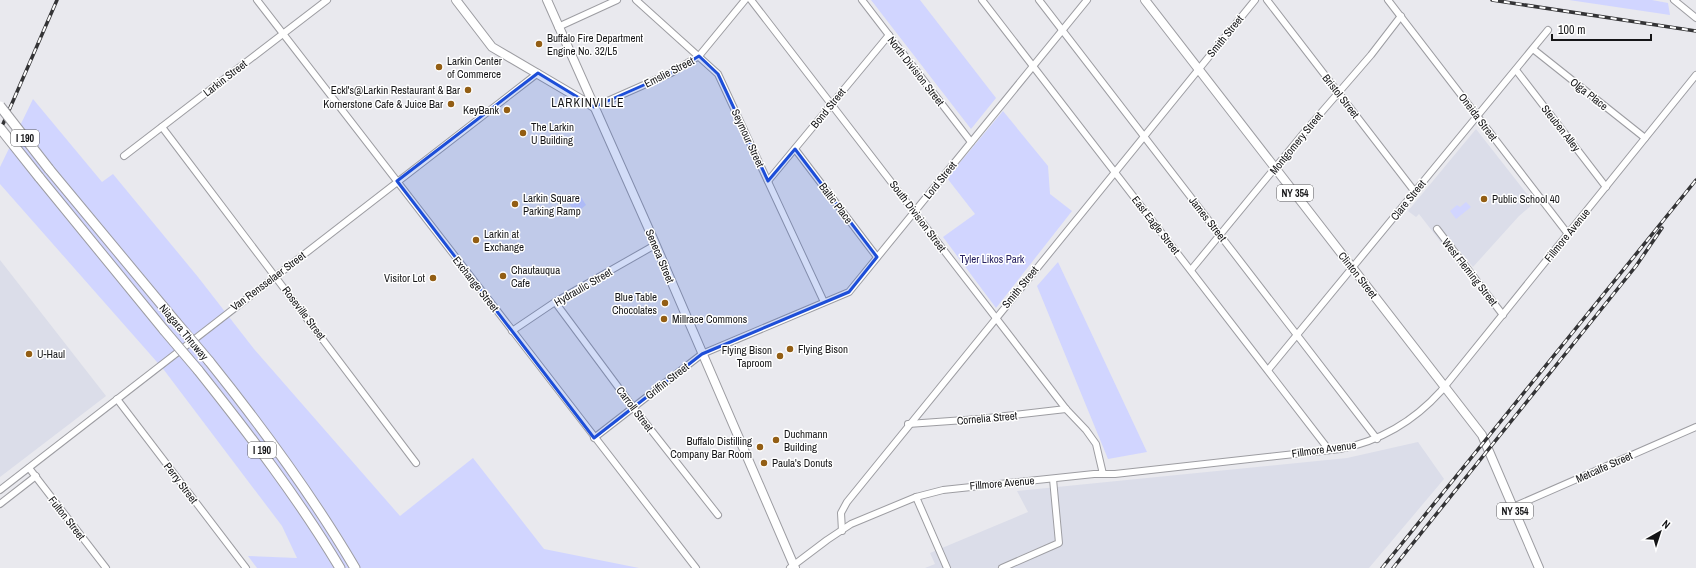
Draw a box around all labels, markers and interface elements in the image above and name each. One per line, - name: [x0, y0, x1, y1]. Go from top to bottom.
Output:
- street label: Smith Street: [1204, 12, 1247, 60]
- scale bar: [1552, 16, 1651, 42]
- text: 100 m: [1558, 22, 1585, 38]
- place label: Buffalo Fire Department Engine No. 32/L5: [547, 31, 644, 58]
- street label: North Division Street: [885, 34, 948, 109]
- marker: Buffalo Fire Department Engine No. 32/L5: [534, 39, 544, 49]
- street label: Emslie Street: [642, 53, 697, 91]
- place label: Larkin Center of Commerce: [447, 54, 502, 81]
- street label: Larkin Street: [200, 56, 250, 99]
- marker: Larkin Center of Commerce: [434, 62, 444, 72]
- street label: Bristol Street: [1319, 71, 1363, 121]
- street label: Olga Place: [1567, 75, 1611, 113]
- place label: Eckl's@Larkin Restaurant & Bar: [331, 83, 460, 97]
- marker: Eckl's@Larkin Restaurant & Bar: [463, 85, 473, 95]
- street label: Bond Street: [808, 85, 849, 131]
- street label: Oneida Street: [1456, 90, 1501, 144]
- district label: LARKINVILLE: [551, 95, 625, 111]
- place label: Kornerstone Cafe & Juice Bar: [323, 97, 443, 111]
- marker: Kornerstone Cafe & Juice Bar: [446, 99, 456, 109]
- street label: Steuben Alley: [1539, 102, 1584, 154]
- place label: KeyBank: [463, 103, 499, 117]
- marker: KeyBank: [502, 105, 512, 115]
- street label: Seymour Street: [728, 107, 768, 170]
- street label: Montgomery Street: [1266, 108, 1326, 177]
- place label: The Larkin U Building: [531, 120, 574, 147]
- marker: The Larkin U Building: [518, 128, 528, 138]
- road number: I 190: [11, 130, 39, 146]
- street label: Lord Street: [921, 158, 960, 202]
- street label: Clare Street: [1387, 177, 1429, 223]
- street label: South Division Street: [887, 178, 950, 255]
- street label: Baltic Place: [816, 180, 856, 226]
- road number: NY 354: [1277, 185, 1313, 201]
- place label: Larkin Square Parking Ramp: [523, 191, 581, 218]
- place label: Public School 40: [1492, 192, 1560, 206]
- street label: East Eagle Street: [1129, 193, 1183, 257]
- street label: James Street: [1186, 194, 1230, 245]
- marker: Public School 40: [1479, 194, 1489, 204]
- marker: Larkin Square Parking Ramp: [510, 199, 520, 209]
- street label: Fillmore Avenue: [1541, 205, 1593, 265]
- place label: Larkin at Exchange: [484, 227, 524, 254]
- street label: Seneca Street: [642, 227, 678, 285]
- marker: Larkin at Exchange: [471, 235, 481, 245]
- street label: West Fleming Street: [1439, 235, 1501, 309]
- street label: Van Rensselaer Street: [228, 248, 309, 314]
- street label: Clinton Street: [1336, 249, 1381, 301]
- park label: Tyler Likos Park: [960, 252, 1025, 266]
- street label: Exchange Street: [450, 253, 502, 315]
- place label: Chautauqua Cafe: [511, 263, 560, 290]
- street label: Smith Street: [999, 263, 1042, 311]
- street label: Hydraulic Street: [551, 265, 615, 309]
- place label: Visitor Lot: [384, 271, 425, 285]
- marker: Chautauqua Cafe: [498, 271, 508, 281]
- marker: Visitor Lot: [428, 273, 438, 283]
- street label: Roseville Street: [279, 283, 329, 343]
- place label: Blue Table Chocolates: [612, 290, 657, 317]
- marker: Blue Table Chocolates: [660, 298, 670, 308]
- street label: Niagara Thruway: [156, 301, 212, 363]
- place label: Millrace Commons: [672, 312, 748, 326]
- marker: Millrace Commons: [659, 314, 669, 324]
- place label: Flying Bison: [798, 342, 848, 356]
- place label: Flying Bison Taproom: [722, 343, 772, 370]
- marker: Flying Bison: [785, 344, 795, 354]
- place label: U-Haul: [37, 347, 65, 361]
- marker: U-Haul: [24, 349, 34, 359]
- marker: Flying Bison Taproom: [775, 351, 785, 361]
- street label: Griffin Street: [642, 359, 692, 402]
- street label: Carroll Street: [613, 384, 657, 435]
- street label: Cornelia Street: [956, 408, 1018, 428]
- place label: Duchmann Building: [784, 427, 828, 454]
- place label: Buffalo Distilling Company Bar Room: [670, 434, 752, 461]
- marker: Duchmann Building: [771, 435, 781, 445]
- street label: Fillmore Avenue: [1291, 438, 1357, 460]
- road number: I 190: [248, 442, 276, 458]
- marker: Buffalo Distilling Company Bar Room: [755, 442, 765, 452]
- street label: Metcalfe Street: [1573, 448, 1635, 486]
- place label: Paula's Donuts: [772, 456, 833, 470]
- marker: Paula's Donuts: [759, 458, 769, 468]
- street label: Perry Street: [161, 460, 201, 507]
- street label: Fillmore Avenue: [969, 473, 1035, 493]
- street label: Fulton Street: [46, 493, 89, 543]
- road number: NY 354: [1497, 503, 1533, 519]
- north arrow: [1640, 512, 1680, 552]
- text: N: [1659, 517, 1673, 532]

